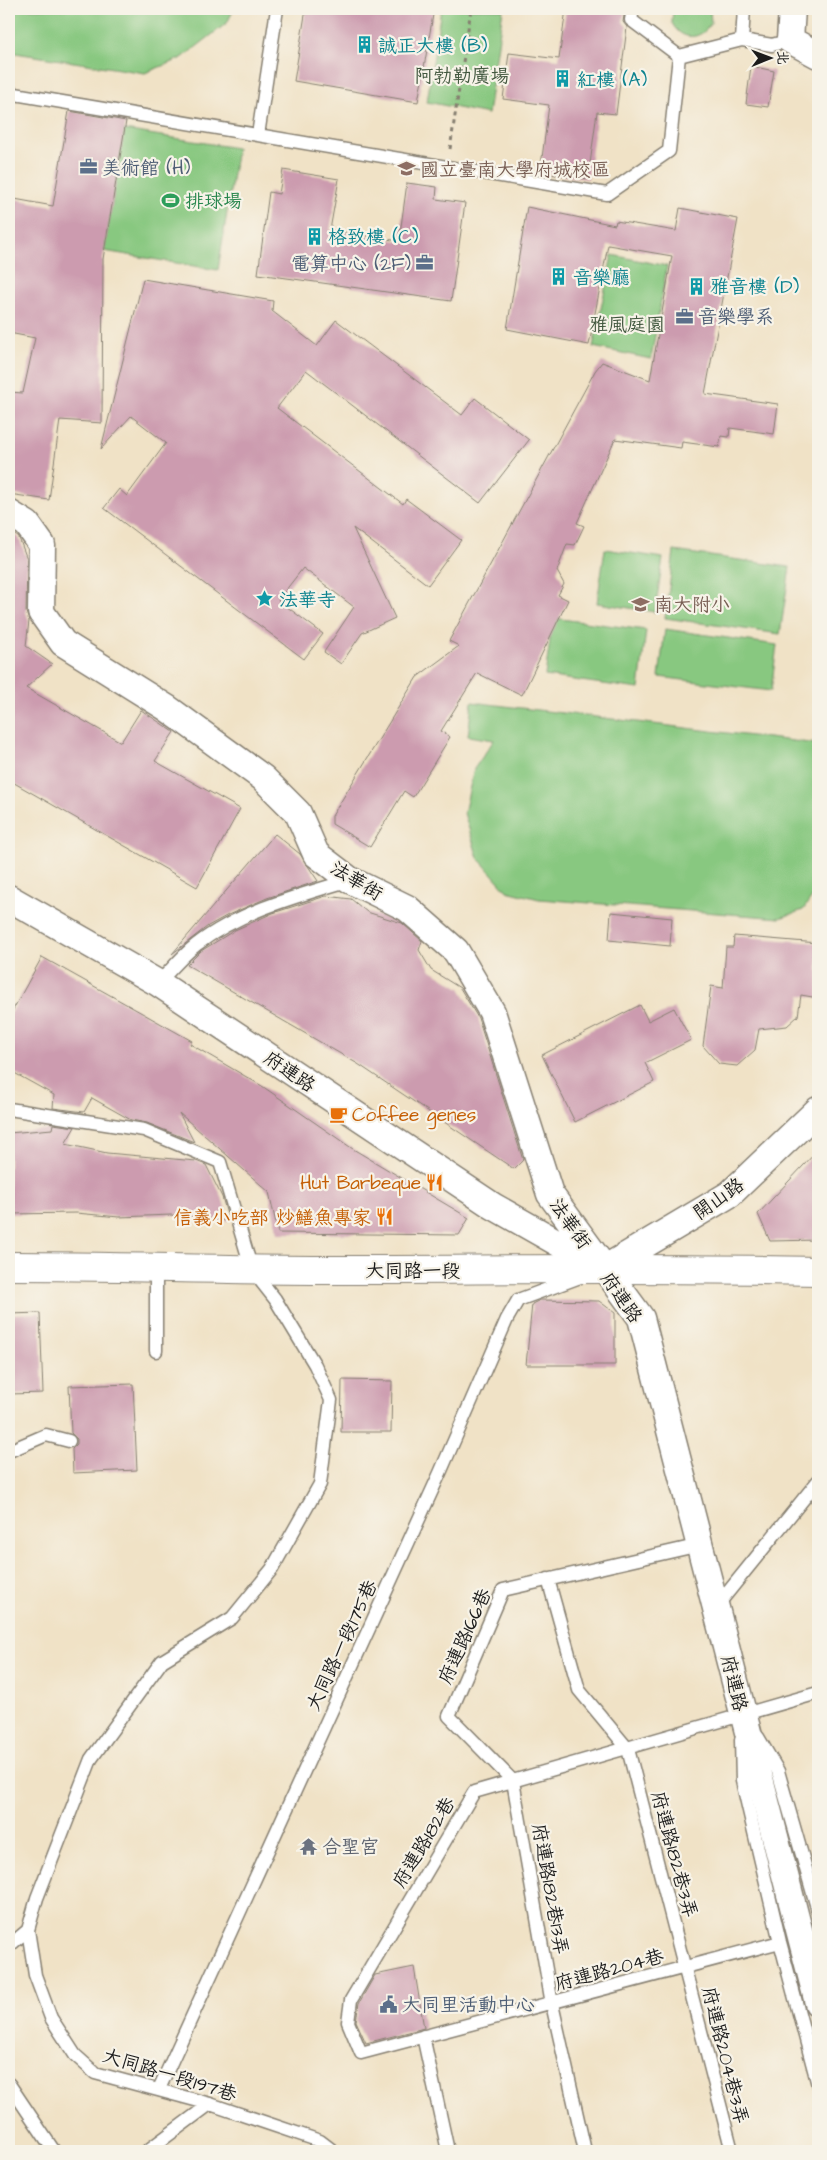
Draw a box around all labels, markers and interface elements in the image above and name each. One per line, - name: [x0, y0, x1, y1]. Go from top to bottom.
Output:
- north arrow: [744, 32, 794, 82]
- place label: 誠正大樓 (B): [378, 33, 488, 60]
- building icon: 誠正大樓 (B): [354, 35, 374, 55]
- text: 北: [772, 51, 792, 65]
- park label: 阿勃勒廣場: [414, 63, 510, 90]
- place label: 紅樓 (A): [577, 67, 647, 94]
- building icon: 紅樓 (A): [553, 69, 573, 89]
- place label: 美術館 (H): [102, 155, 191, 182]
- office icon: 美術館 (H): [78, 157, 98, 177]
- place label: 國立臺南大學府城校區: [420, 157, 610, 184]
- school or university icon: 國立臺南大學府城校區: [396, 159, 416, 179]
- place label: 排球場: [185, 188, 242, 215]
- sports icon: 排球場: [161, 190, 181, 210]
- place label: 格致樓 (C): [328, 224, 419, 251]
- building icon: 格致樓 (C): [304, 226, 324, 246]
- place label: 電算中心 (2F): [291, 251, 411, 278]
- office icon: 電算中心 (2F): [415, 253, 435, 273]
- place label: 音樂廳: [573, 265, 630, 292]
- building icon: 音樂廳: [549, 267, 569, 287]
- place label: 雅音樓 (D): [710, 274, 800, 301]
- building icon: 雅音樓 (D): [686, 276, 706, 296]
- place label: 音樂學系: [698, 304, 774, 331]
- office icon: 音樂學系: [674, 306, 694, 326]
- park label: 雅風庭園: [589, 312, 665, 339]
- place label: 法華寺: [279, 587, 336, 614]
- place icon: 法華寺: [255, 589, 275, 609]
- place label: 南大附小: [654, 592, 730, 619]
- school or university icon: 南大附小: [630, 594, 650, 614]
- street label: 法華街: [325, 855, 388, 908]
- street label: 府連路: [258, 1045, 320, 1099]
- place label: Coffee genes: [352, 1102, 476, 1130]
- cafe icon: Coffee genes: [328, 1104, 348, 1124]
- place label: Hut Barbeque: [300, 1170, 421, 1197]
- restaurant icon: Hut Barbeque: [425, 1172, 445, 1192]
- street label: 開山路: [688, 1172, 750, 1227]
- street label: 法華街: [542, 1193, 597, 1255]
- place label: 信義小吃部 炒鱔魚專家: [173, 1205, 371, 1232]
- restaurant icon: 信義小吃部 炒鱔魚專家: [375, 1207, 395, 1227]
- street label: 大同路一段: [365, 1258, 461, 1285]
- street label: 府連路: [593, 1267, 648, 1329]
- street label: 大同路一段175巷: [300, 1576, 385, 1715]
- street label: 府連路166巷: [432, 1584, 499, 1689]
- street label: 府連路: [714, 1652, 754, 1714]
- street label: 府連路182巷3弄: [644, 1788, 703, 1921]
- street label: 府連路182巷: [387, 1792, 462, 1893]
- street label: 府連路182巷13弄: [525, 1822, 574, 1957]
- place label: 合聖宮: [322, 1834, 379, 1861]
- temple icon: 合聖宮: [298, 1836, 318, 1856]
- street label: 府連路204巷: [552, 1943, 667, 1998]
- street label: 府連路204巷3弄: [694, 1984, 755, 2127]
- place label: 大同里活動中心: [402, 1992, 535, 2019]
- public building icon: 大同里活動中心: [378, 1994, 398, 2014]
- street label: 大同路一段197巷: [99, 2042, 240, 2109]

